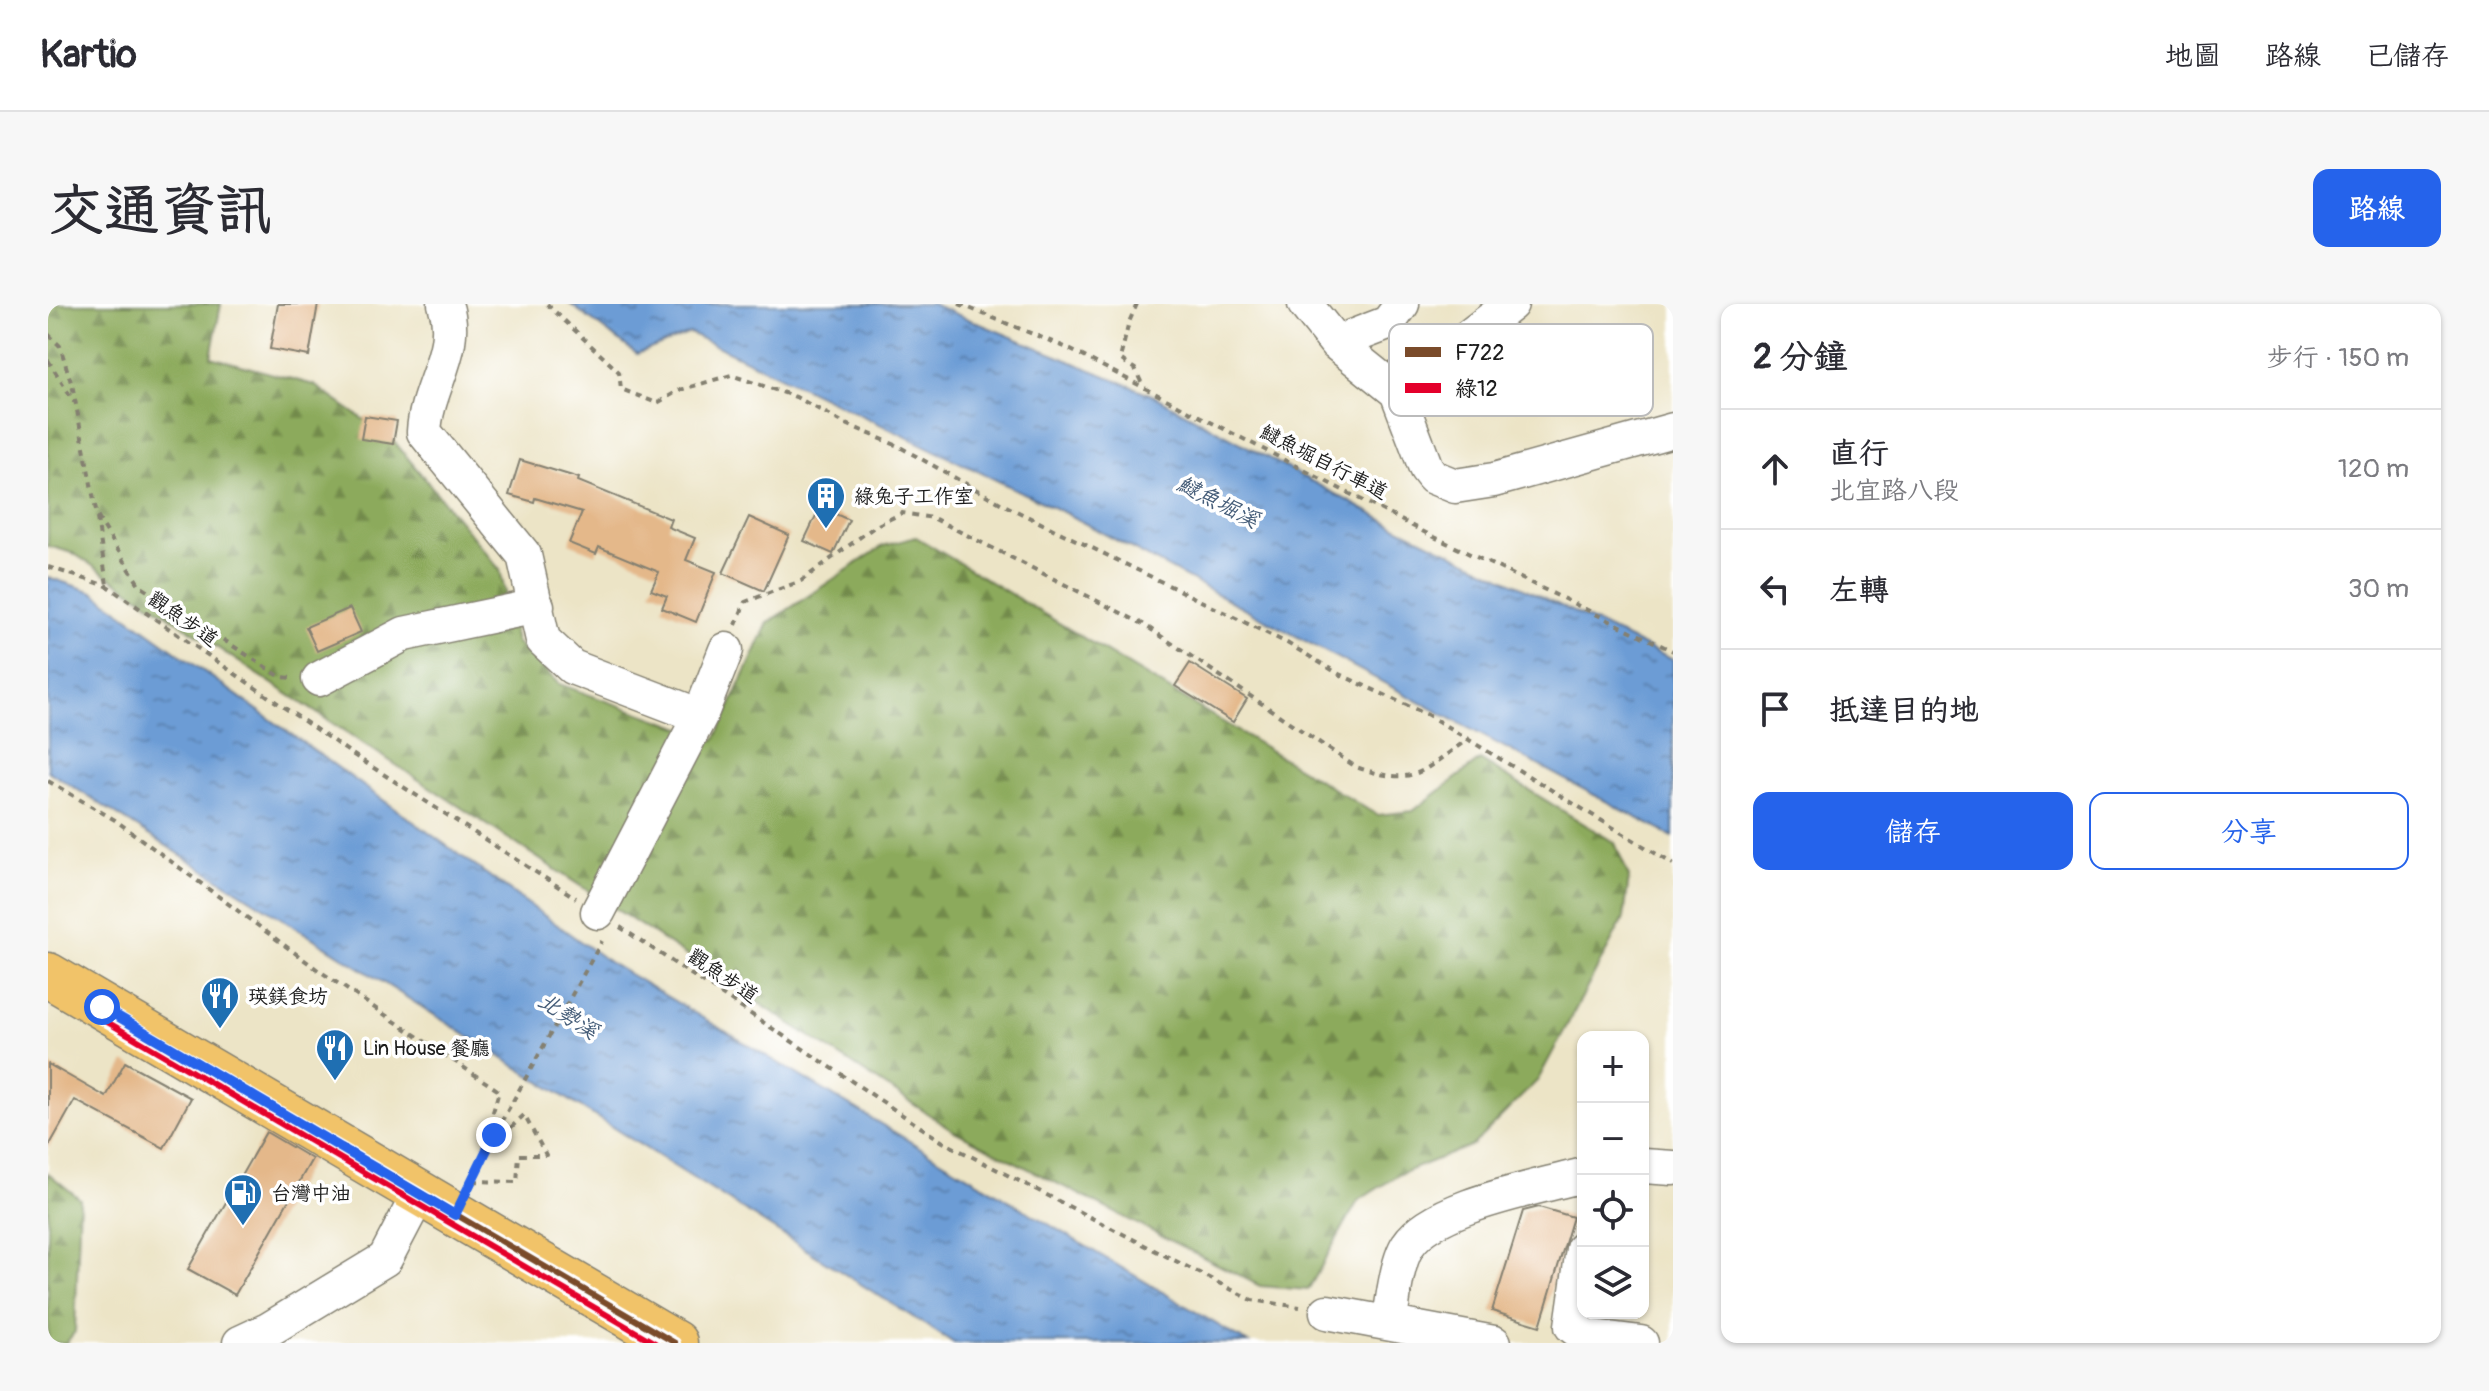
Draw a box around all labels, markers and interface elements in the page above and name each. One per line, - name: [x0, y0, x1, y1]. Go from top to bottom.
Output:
- text: Kartio: [40, 31, 137, 79]
- text: 地圖: [2165, 39, 2221, 74]
- text: 路線: [2265, 39, 2321, 74]
- text: 已儲存: [2365, 39, 2449, 74]
- button: 路線: [2313, 169, 2441, 247]
- text: 交通資訊: [48, 177, 272, 246]
- legend: [1389, 324, 1653, 416]
- text: 2 分鐘: [1753, 336, 1847, 379]
- text: F722: [1455, 339, 1504, 367]
- text: 步行 · 150 m: [2267, 342, 2409, 374]
- text: 綠12: [1455, 375, 1498, 403]
- street label: 𩻸魚堀自行車道: [1256, 419, 1392, 505]
- text: 直行: [1829, 435, 1889, 472]
- icon: ahead: [1753, 447, 1797, 491]
- text: 120 m: [2338, 453, 2409, 485]
- water label: 𩻸魚堀溪: [1172, 470, 1264, 535]
- building icon: 綠兔子工作室: [805, 475, 847, 530]
- text: 北宜路八段: [1829, 475, 1959, 507]
- place label: 綠兔子工作室: [854, 484, 974, 509]
- icon: left: [1753, 567, 1797, 611]
- text: 左轉: [1829, 572, 1889, 609]
- text: 30 m: [2348, 573, 2409, 605]
- street label: 觀魚步道: [143, 586, 223, 652]
- icon: arrive: [1753, 687, 1797, 731]
- text: 抵達目的地: [1829, 692, 1979, 729]
- button: 儲存: [1753, 792, 2073, 870]
- button: 分享: [2089, 792, 2409, 870]
- street label: 觀魚步道: [683, 943, 763, 1009]
- restaurant icon: 瑛鎂食坊: [199, 975, 241, 1030]
- place label: 瑛鎂食坊: [248, 984, 328, 1009]
- water label: 北勢溪: [533, 986, 604, 1046]
- route start: [84, 989, 120, 1025]
- restaurant icon: Lin House 餐廳: [314, 1027, 356, 1082]
- map controls: [1577, 1031, 1649, 1319]
- button: +: [1577, 1031, 1649, 1103]
- place label: Lin House 餐廳: [363, 1036, 490, 1061]
- button: −: [1577, 1103, 1649, 1175]
- route end: [476, 1117, 512, 1153]
- fuel station icon: 台灣中油: [222, 1172, 264, 1227]
- button: locate: [1577, 1175, 1649, 1247]
- place label: 台灣中油: [271, 1181, 351, 1206]
- button: layers: [1577, 1247, 1649, 1319]

